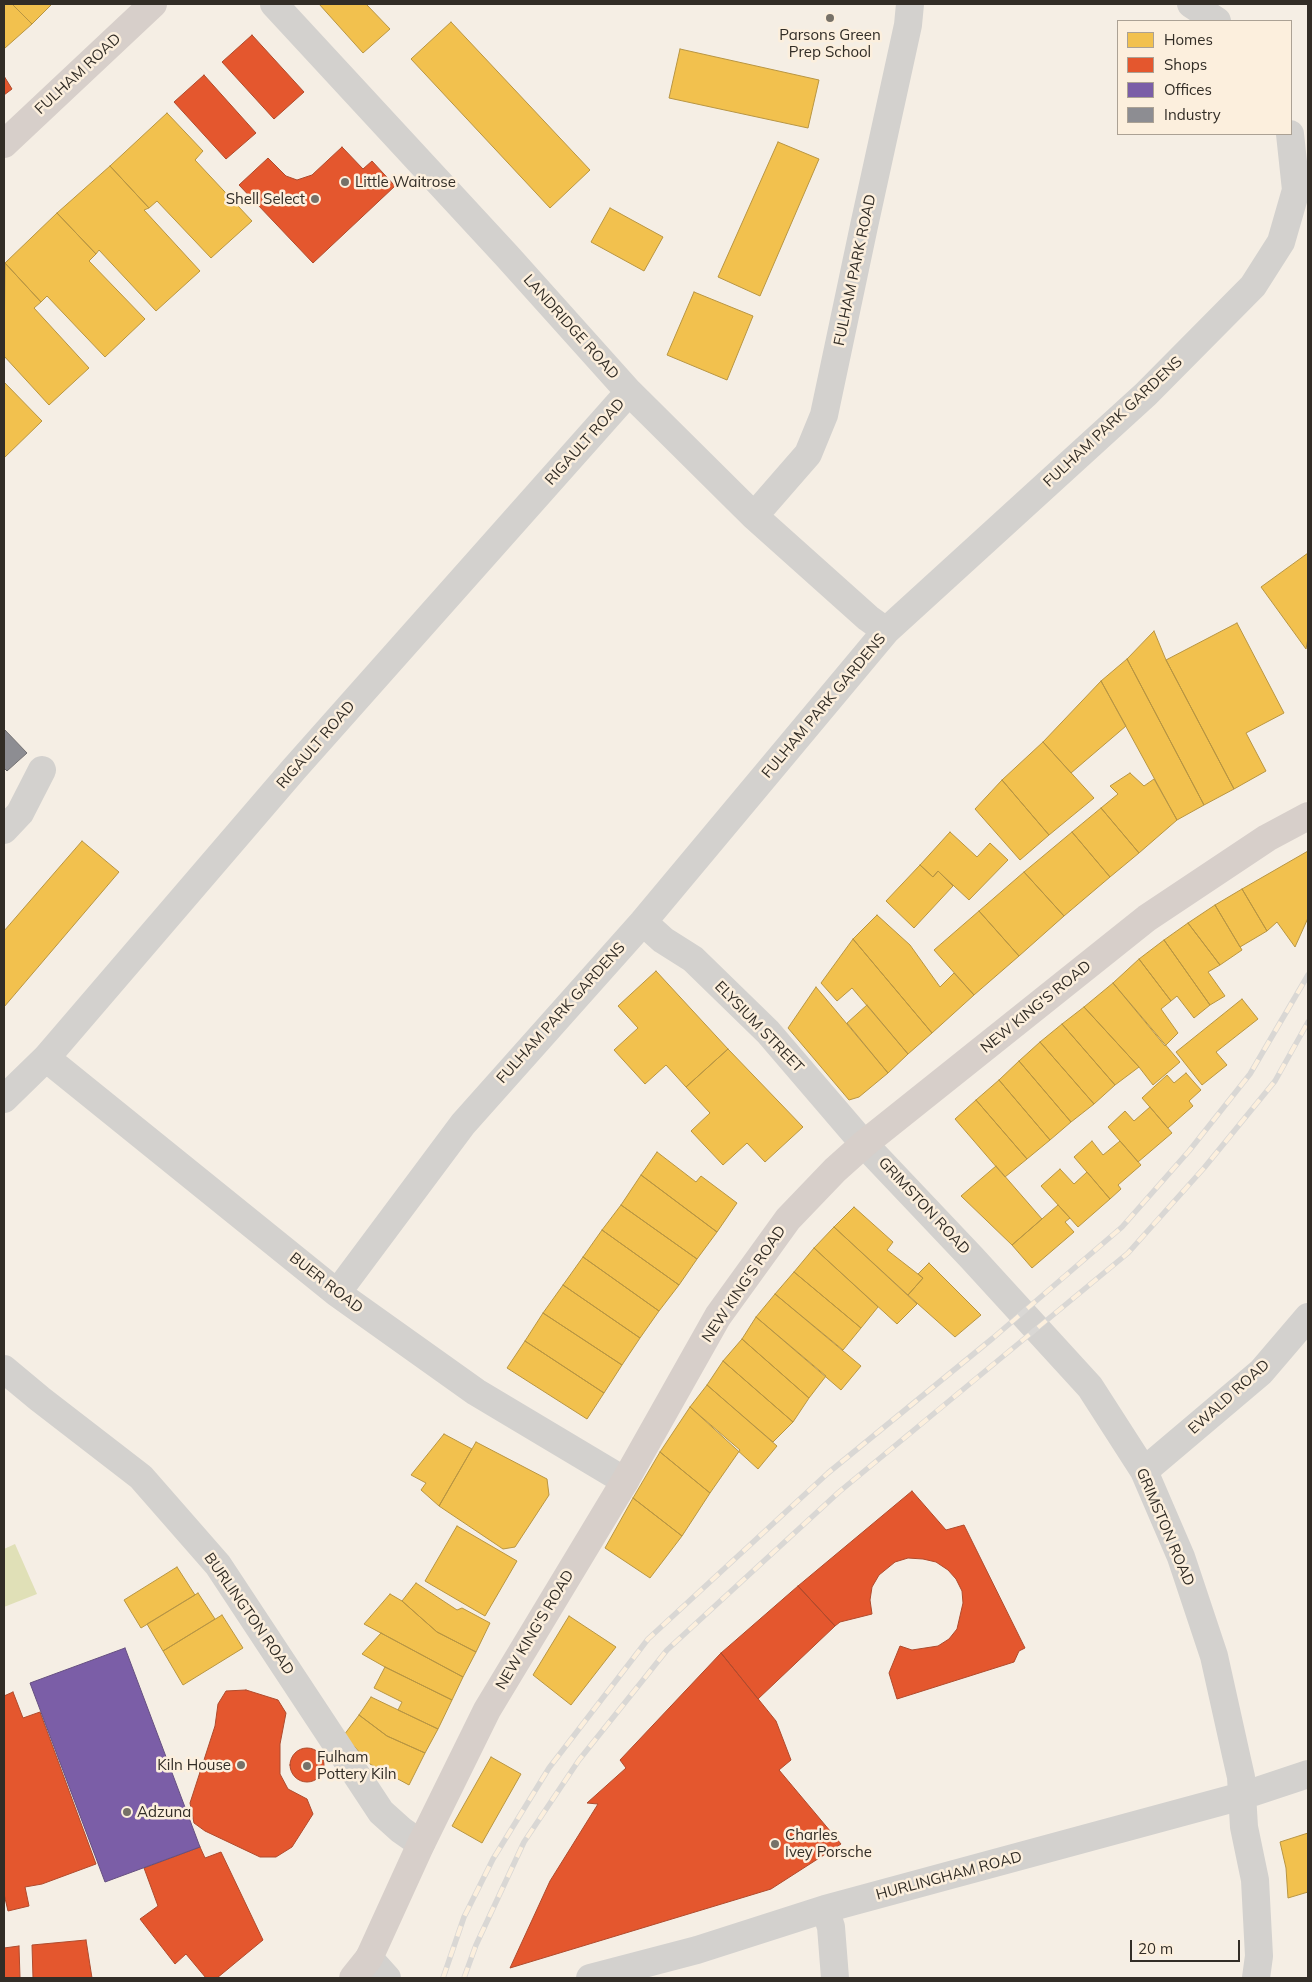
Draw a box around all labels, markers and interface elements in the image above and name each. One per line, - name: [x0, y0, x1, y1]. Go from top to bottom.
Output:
- marker: Parsons Green Prep School: [824, 12, 836, 24]
- legend: [1117, 20, 1292, 135]
- place label: Parsons Green Prep School: [779, 26, 881, 61]
- street label: FULHAM ROAD: [31, 30, 125, 118]
- text: Homes: [1164, 30, 1213, 49]
- text: Shops: [1164, 55, 1207, 74]
- text: Offices: [1164, 80, 1212, 99]
- text: Industry: [1164, 105, 1221, 124]
- place label: Little Waitrose: [355, 173, 456, 191]
- marker: Little Waitrose: [339, 176, 351, 188]
- place label: Shell Select: [226, 190, 305, 208]
- marker: Shell Select: [309, 193, 321, 205]
- street label: FULHAM PARK ROAD: [830, 193, 880, 347]
- street label: LANDRIDGE ROAD: [519, 271, 623, 383]
- street label: FULHAM PARK GARDENS: [1040, 353, 1186, 491]
- street label: RIGAULT ROAD: [541, 395, 629, 489]
- street label: FULHAM PARK GARDENS: [758, 630, 890, 782]
- street label: RIGAULT ROAD: [273, 697, 359, 793]
- street label: FULHAM PARK GARDENS: [493, 939, 629, 1087]
- street label: NEW KING'S ROAD: [977, 957, 1095, 1057]
- street label: ELYSIUM STREET: [711, 978, 807, 1076]
- street label: GRIMSTON ROAD: [874, 1154, 974, 1258]
- street label: NEW KING'S ROAD: [698, 1222, 790, 1346]
- street label: BUER ROAD: [286, 1249, 366, 1317]
- street label: EWALD ROAD: [1185, 1356, 1273, 1438]
- street label: GRIMSTON ROAD: [1132, 1465, 1198, 1589]
- street label: BURLINGTON ROAD: [200, 1550, 298, 1678]
- street label: NEW KING'S ROAD: [492, 1567, 578, 1693]
- place label: Fulham Pottery Kiln: [317, 1748, 397, 1783]
- place label: Kiln House: [157, 1756, 231, 1774]
- marker: Kiln House: [235, 1759, 247, 1771]
- marker: Fulham Pottery Kiln: [301, 1760, 313, 1772]
- place label: Adzuna: [137, 1803, 191, 1821]
- marker: Adzuna: [121, 1806, 133, 1818]
- place label: Charles Ivey Porsche: [785, 1826, 872, 1861]
- marker: Charles Ivey Porsche: [769, 1838, 781, 1850]
- street label: HURLINGHAM ROAD: [874, 1848, 1024, 1904]
- scale bar: [1132, 1930, 1242, 1962]
- text: 20 m: [1138, 1939, 1173, 1958]

